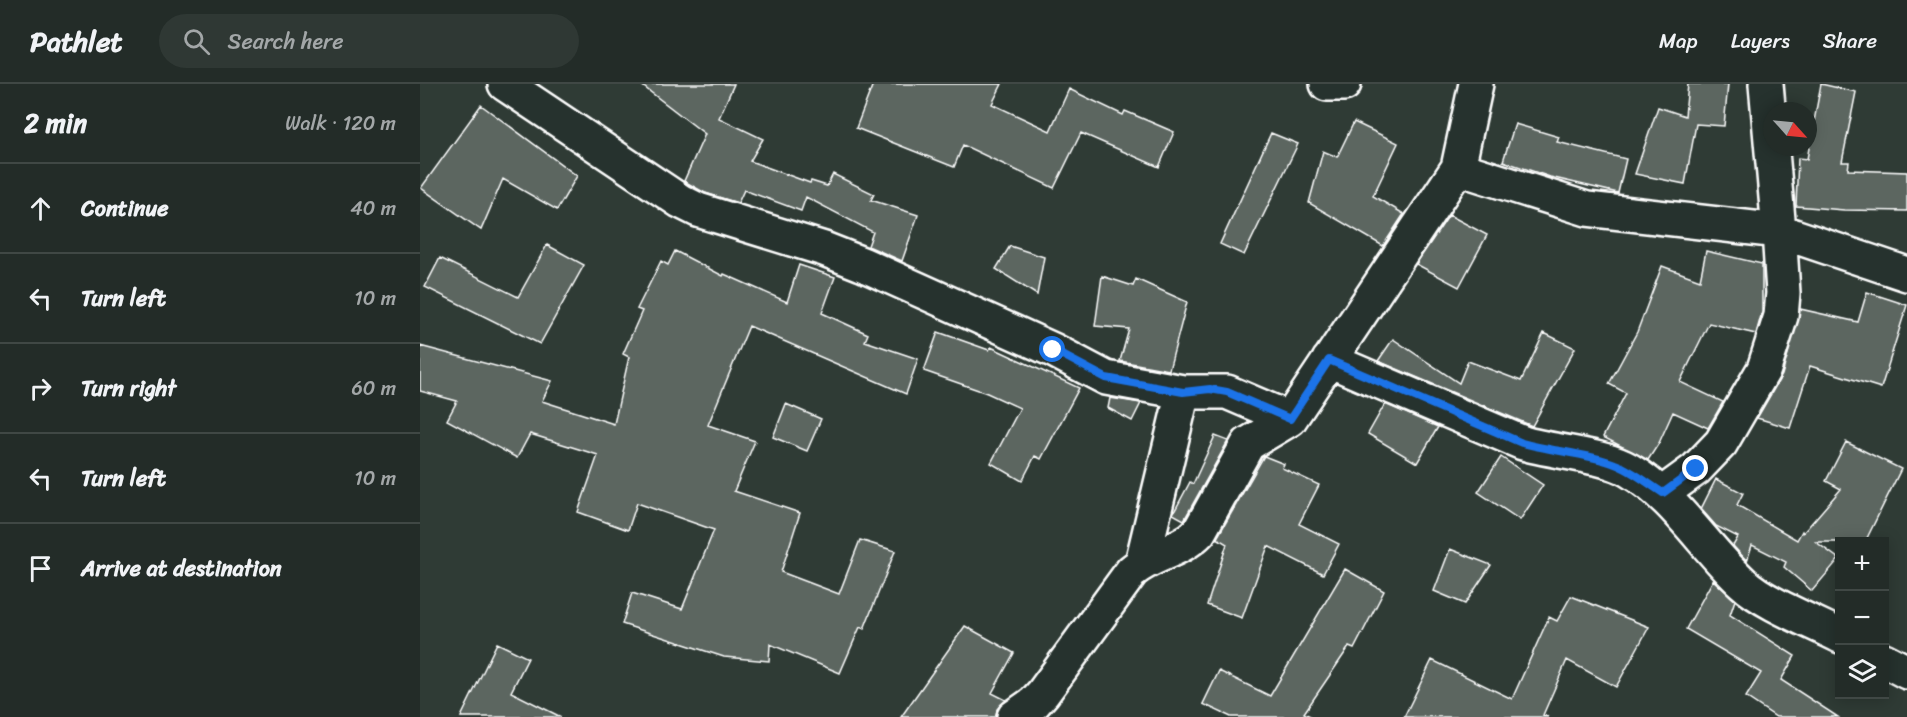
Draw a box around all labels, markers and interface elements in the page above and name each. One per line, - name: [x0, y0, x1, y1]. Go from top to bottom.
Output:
- search box: [159, 14, 579, 68]
- text: Pathlet: [30, 17, 123, 66]
- text: Search here: [228, 22, 343, 61]
- text: Map: [1659, 22, 1698, 60]
- text: Layers: [1731, 22, 1790, 60]
- text: Share: [1823, 22, 1877, 60]
- icon: search: [180, 25, 213, 58]
- text: 2 min: [24, 100, 87, 146]
- north arrow: [1763, 102, 1817, 156]
- text: Walk · 120 m: [285, 106, 396, 141]
- text: Continue: [81, 189, 169, 228]
- text: 40 m: [350, 191, 396, 226]
- icon: ahead: [24, 192, 57, 225]
- text: Turn left: [81, 279, 166, 318]
- text: 10 m: [354, 281, 396, 316]
- icon: left: [24, 282, 57, 315]
- route start: [1039, 336, 1065, 362]
- text: Turn right: [81, 369, 176, 408]
- text: 60 m: [351, 371, 396, 406]
- icon: right: [24, 372, 57, 405]
- route end: [1682, 455, 1708, 481]
- text: Turn left: [81, 459, 166, 498]
- text: 10 m: [354, 461, 396, 496]
- icon: left: [24, 462, 57, 495]
- map controls: [1835, 537, 1889, 699]
- button: +: [1835, 537, 1889, 591]
- text: Arrive at destination: [81, 549, 282, 588]
- icon: arrive: [24, 552, 57, 585]
- button: −: [1835, 591, 1889, 645]
- button: layers: [1835, 645, 1889, 699]

